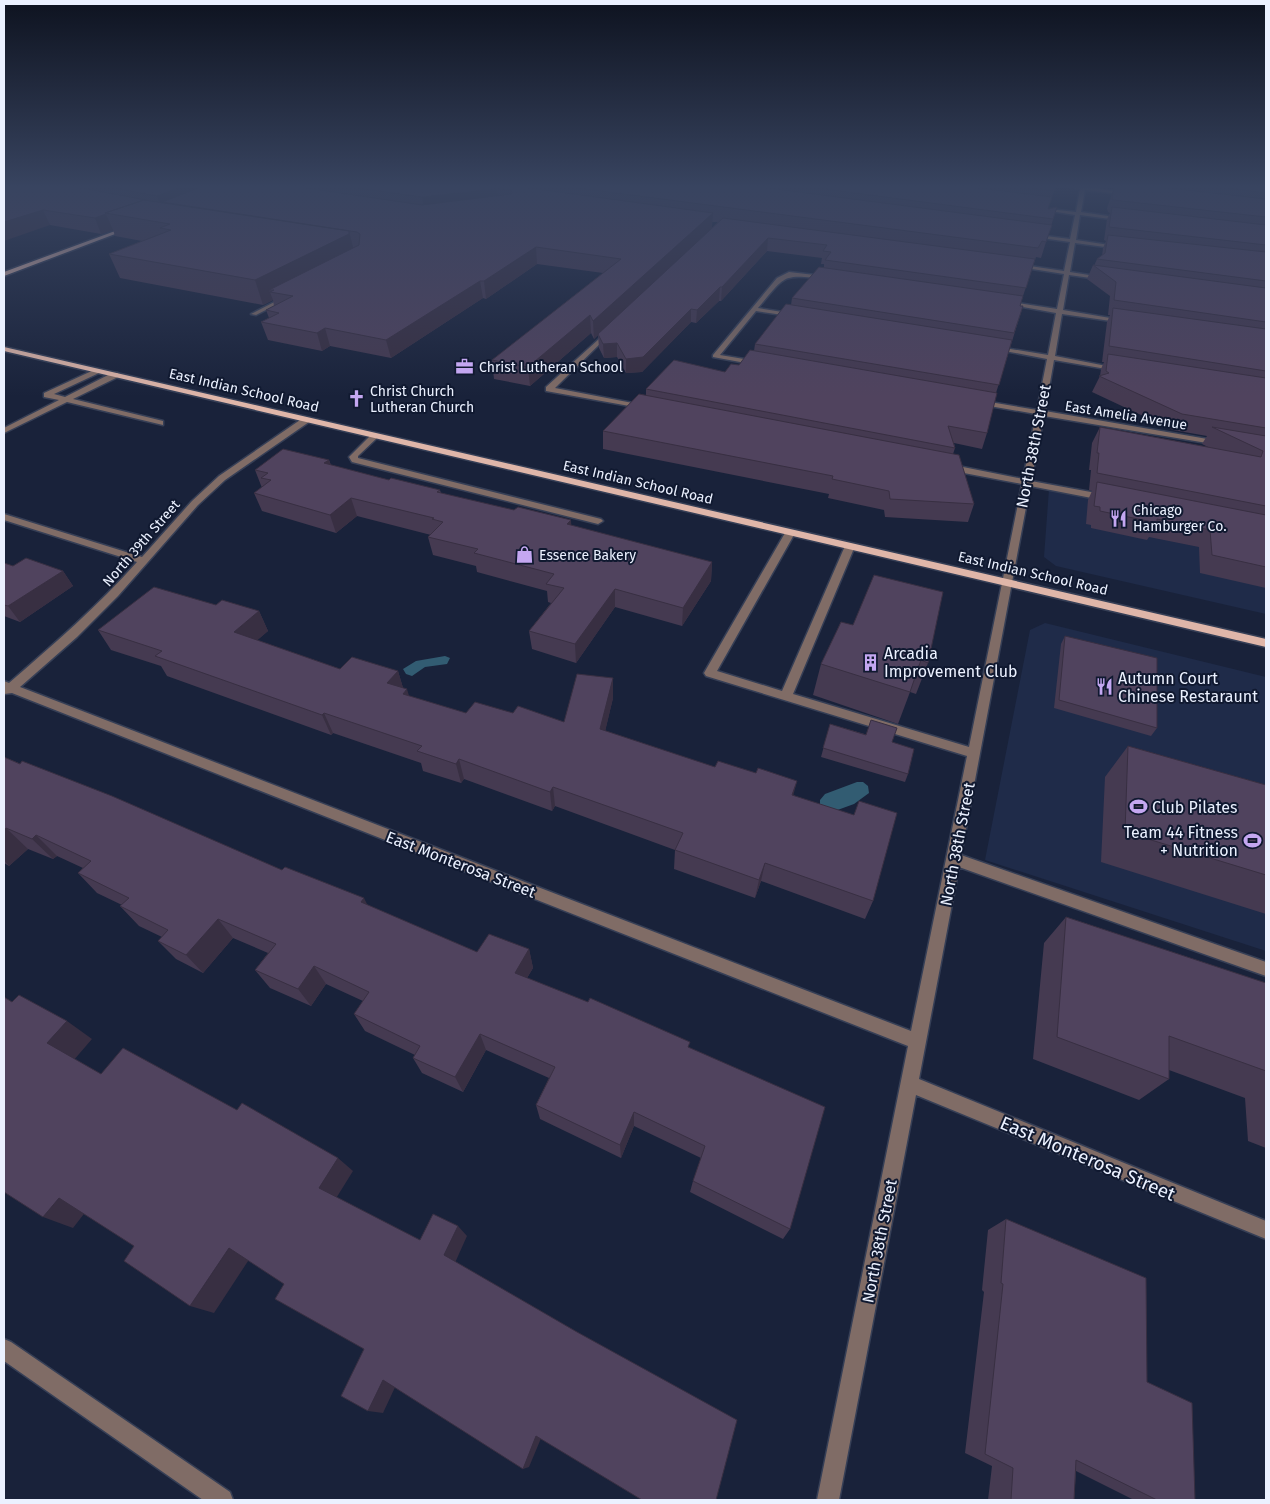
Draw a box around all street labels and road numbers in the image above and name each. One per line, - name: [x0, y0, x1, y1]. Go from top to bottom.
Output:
- street label: East Indian School Road: [167, 365, 320, 416]
- street label: North 38th Street: [1012, 383, 1055, 509]
- street label: East Amelia Avenue: [1064, 397, 1188, 434]
- street label: East Indian School Road: [561, 457, 714, 508]
- street label: North 39th Street: [99, 496, 184, 590]
- street label: East Indian School Road: [956, 548, 1109, 599]
- street label: North 38th Street: [936, 781, 979, 907]
- street label: East Monterosa Street: [383, 827, 538, 902]
- street label: East Monterosa Street: [997, 1111, 1179, 1206]
- street label: North 38th Street: [858, 1178, 901, 1304]

